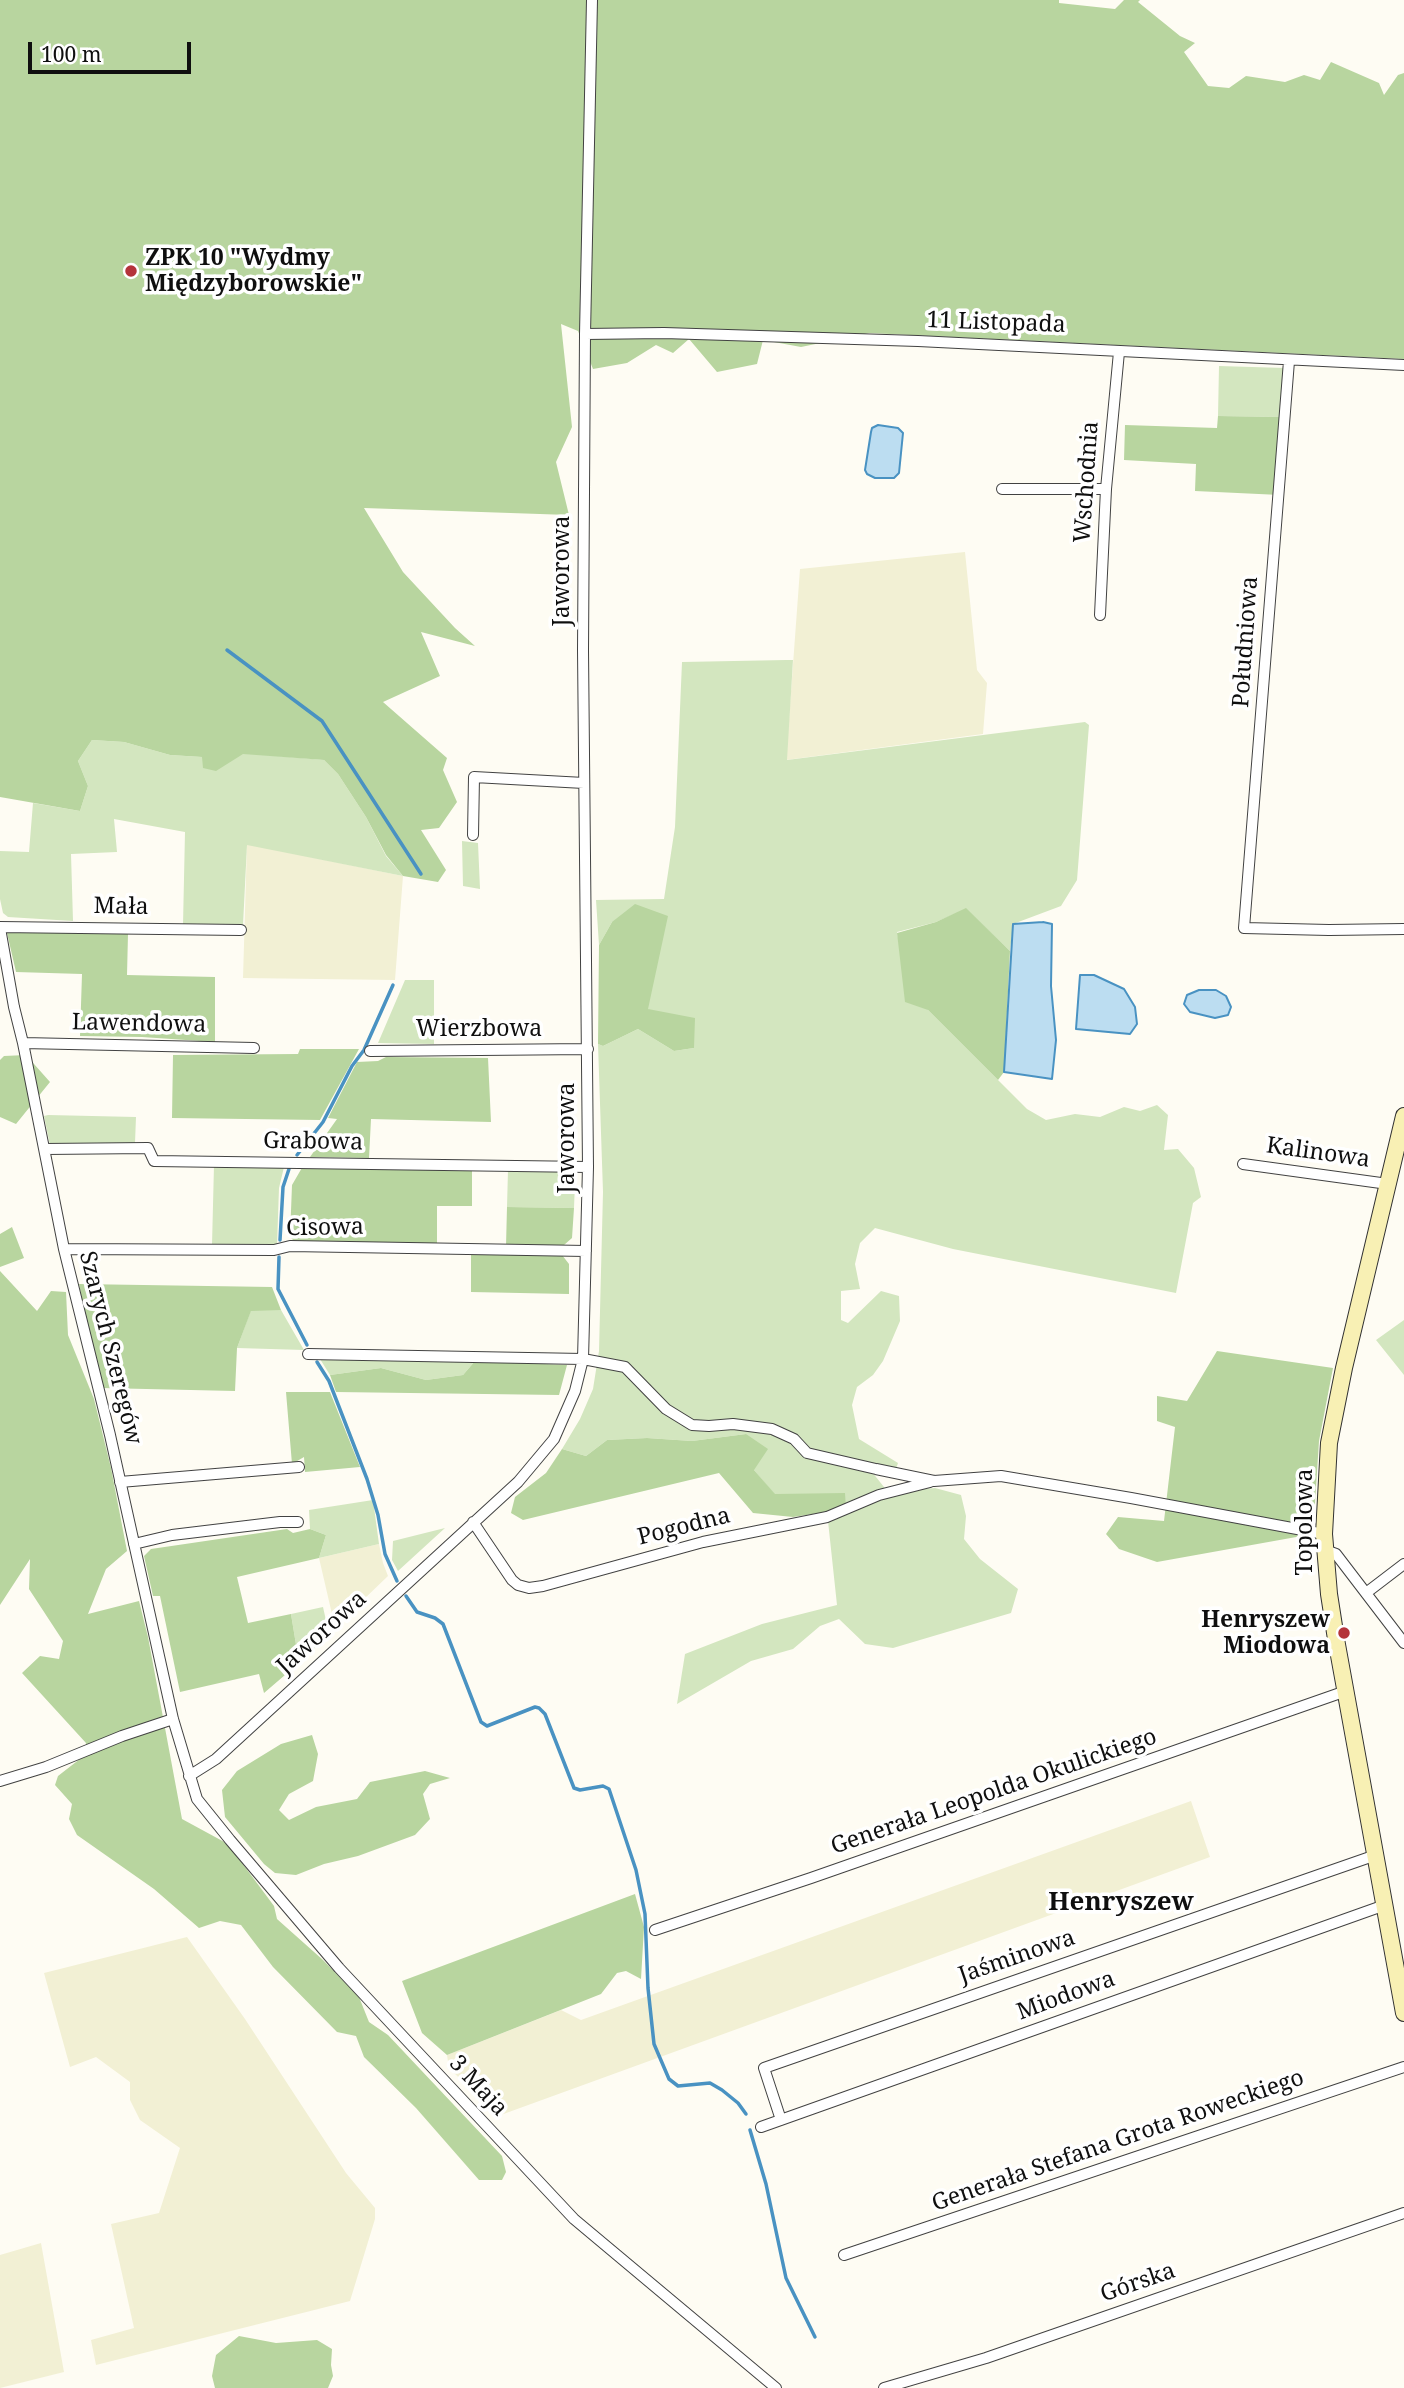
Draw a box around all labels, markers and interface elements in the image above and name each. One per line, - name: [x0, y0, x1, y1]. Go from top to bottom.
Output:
- scale bar: [32, 28, 194, 72]
- text: 100 m: [41, 40, 102, 68]
- place label: ZPK 10 "Wydmy Międzyborowskie": [145, 244, 362, 298]
- marker: ZPK 10 "Wydmy Międzyborowskie": [123, 263, 139, 279]
- street label: 11 Listopada: [926, 307, 1066, 339]
- street label: Wschodnia: [1069, 420, 1105, 544]
- street label: Jaworowa: [548, 515, 576, 627]
- street label: Południowa: [1228, 575, 1264, 709]
- street label: Mała: [93, 893, 149, 921]
- street label: Lawendowa: [72, 1009, 206, 1039]
- street label: Wierzbowa: [416, 1015, 542, 1043]
- street label: Jaworowa: [553, 1082, 581, 1194]
- street label: Grabowa: [263, 1127, 363, 1157]
- street label: Kalinowa: [1264, 1132, 1372, 1174]
- street label: Cisowa: [286, 1214, 364, 1242]
- street label: Szarych Szeregów: [73, 1249, 147, 1447]
- street label: Topolowa: [1291, 1469, 1319, 1575]
- street label: Pogodna: [635, 1502, 733, 1552]
- street label: Jaworowa: [271, 1586, 373, 1680]
- place label: Henryszew Miodowa: [1201, 1606, 1330, 1660]
- marker: Henryszew Miodowa: [1336, 1625, 1352, 1641]
- street label: Generała Leopolda Okulickiego: [827, 1723, 1161, 1861]
- district label: Henryszew: [1048, 1887, 1194, 1919]
- street label: Jaśminowa: [955, 1924, 1079, 1990]
- street label: Miodowa: [1013, 1966, 1119, 2026]
- street label: 3 Maja: [443, 2050, 513, 2122]
- street label: Generała Stefana Grota Roweckiego: [928, 2064, 1308, 2218]
- street label: Górska: [1097, 2257, 1179, 2309]

